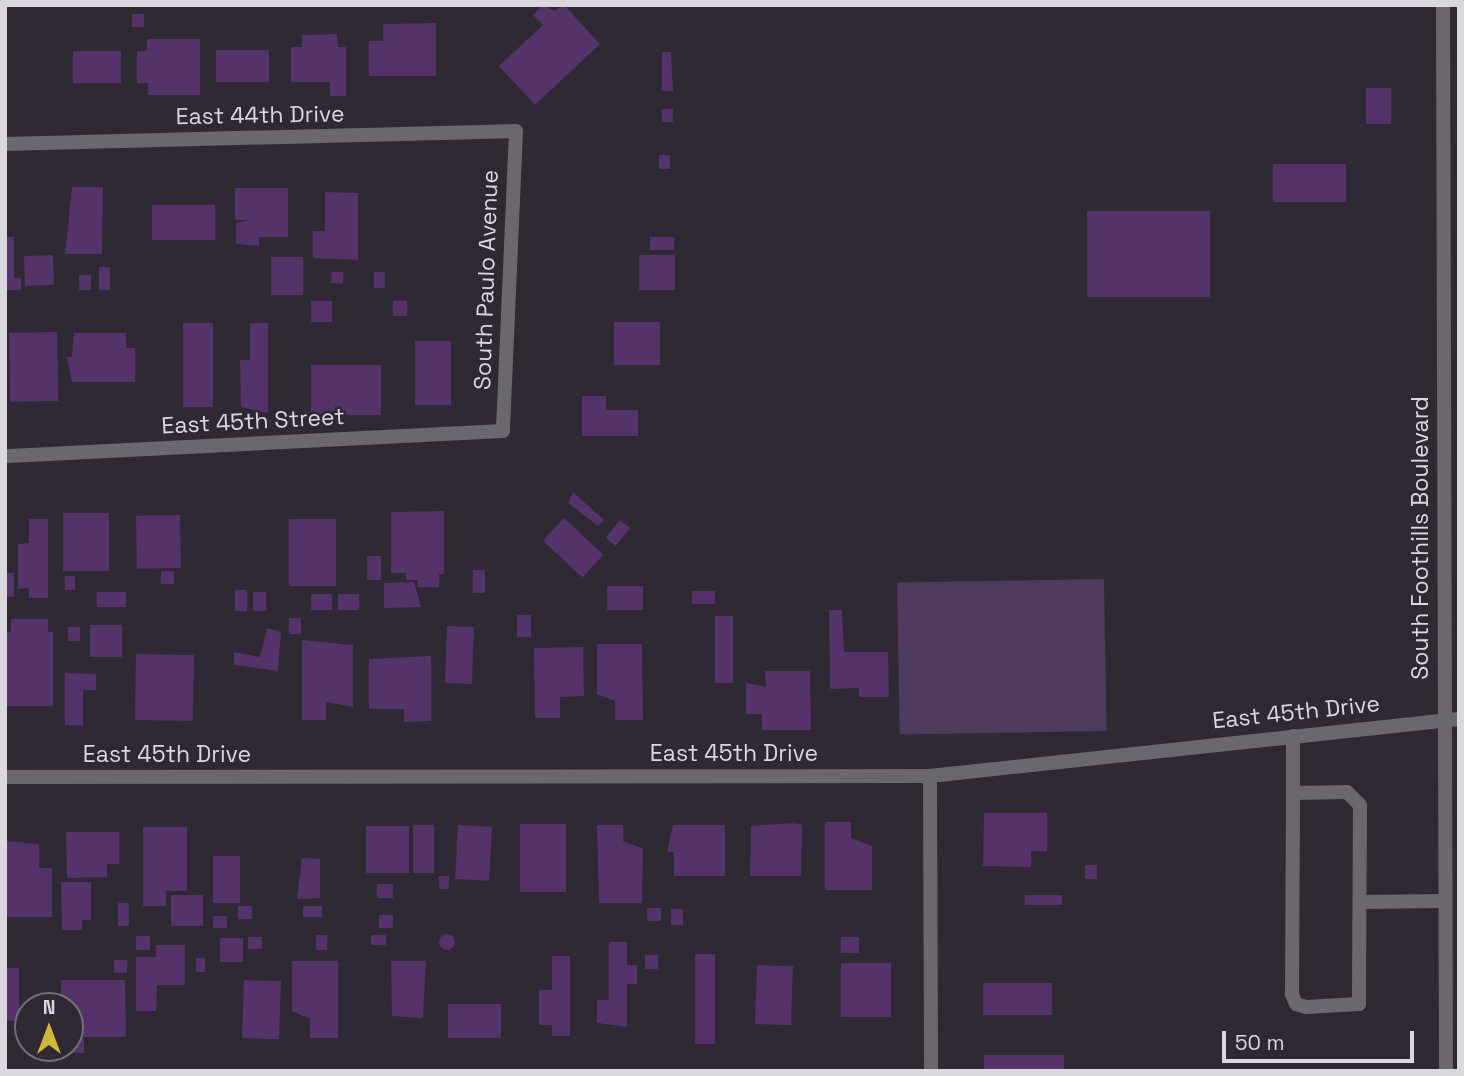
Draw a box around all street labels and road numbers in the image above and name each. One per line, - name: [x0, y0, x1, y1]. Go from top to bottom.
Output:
- street label: East 44th Drive: [175, 100, 345, 130]
- street label: South Paulo Avenue: [468, 169, 504, 391]
- street label: South Foothills Boulevard: [1406, 396, 1434, 680]
- street label: East 45th Street: [161, 402, 345, 440]
- street label: East 45th Drive: [1211, 689, 1381, 735]
- street label: East 45th Drive: [650, 739, 818, 767]
- street label: East 45th Drive: [83, 740, 251, 768]

